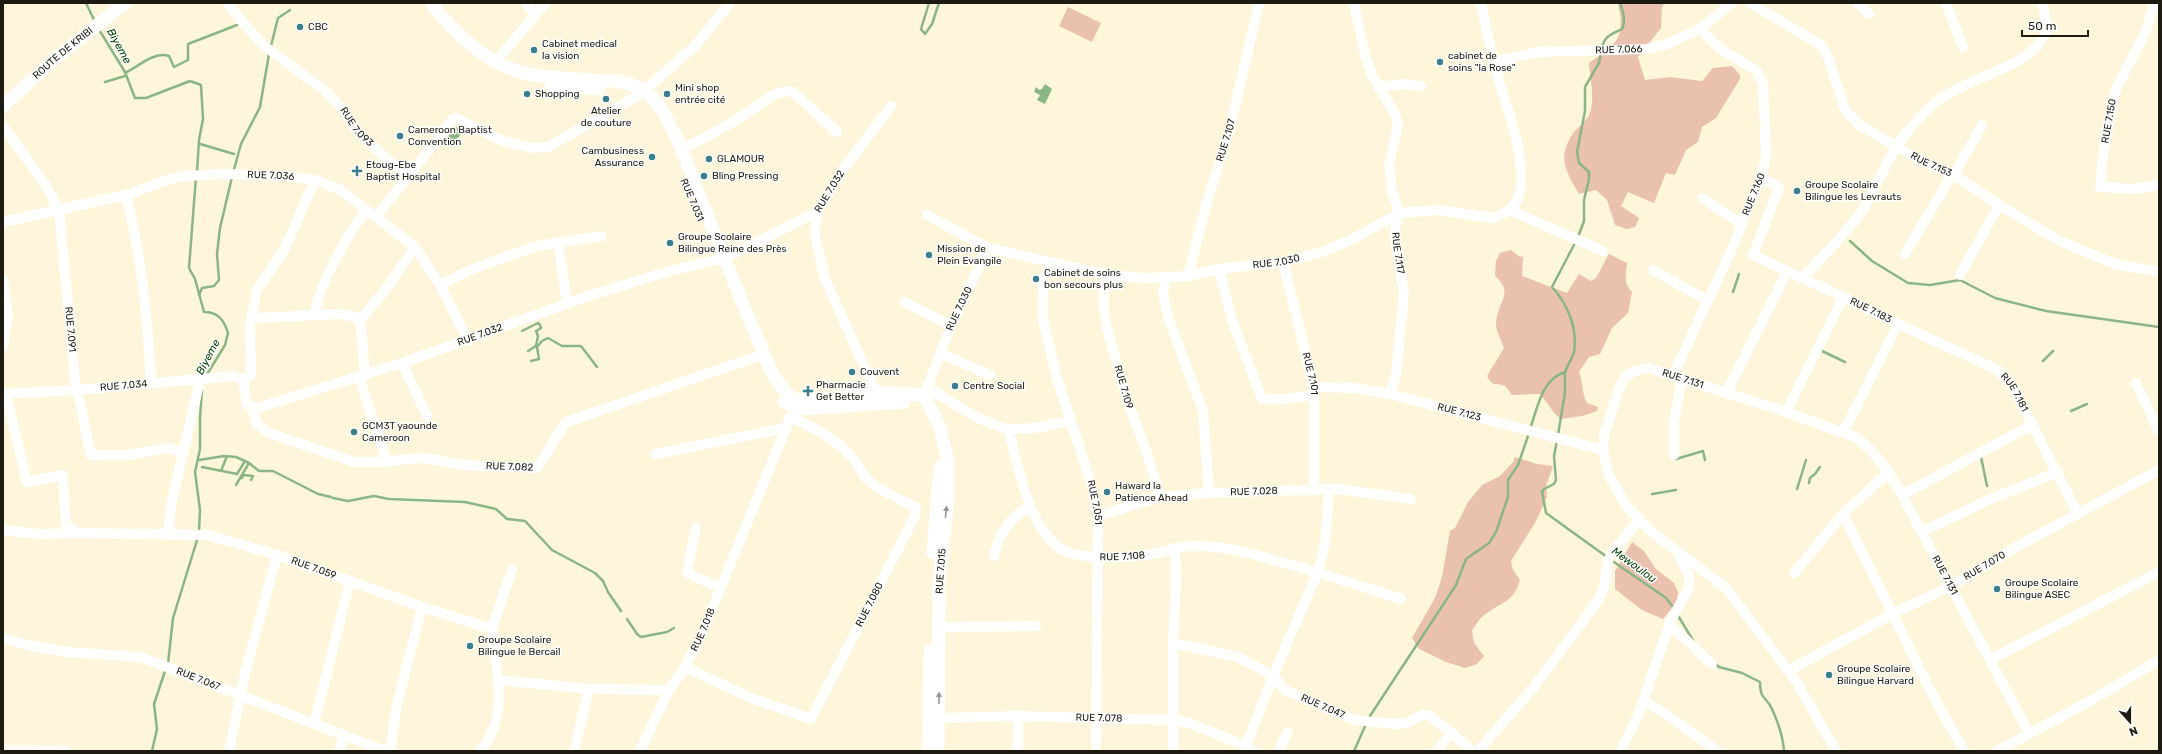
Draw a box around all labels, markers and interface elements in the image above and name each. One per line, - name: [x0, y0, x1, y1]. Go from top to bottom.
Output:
- scale bar: [2022, 12, 2088, 38]
- text: 50 m: [2028, 19, 2056, 33]
- place label: CBC: [308, 21, 328, 33]
- marker: CBC: [295, 22, 305, 32]
- street label: ROUTE DE KRIBI: [31, 25, 96, 82]
- water label: Biyeme: [104, 26, 134, 66]
- place label: Cabinet medical la vision: [542, 38, 617, 62]
- street label: RUE 7.066: [1595, 43, 1643, 56]
- marker: Cabinet medical la vision: [529, 45, 539, 55]
- place label: cabinet de soins "la Rose": [1448, 50, 1516, 74]
- marker: cabinet de soins "la Rose": [1435, 57, 1445, 67]
- place label: Mini shop entrée cité: [675, 82, 726, 106]
- place label: Shopping: [535, 88, 579, 100]
- marker: Shopping: [522, 89, 532, 99]
- marker: Mini shop entrée cité: [662, 89, 672, 99]
- marker: Atelier de couture: [601, 94, 611, 104]
- street label: RUE 7.150: [2099, 98, 2119, 144]
- street label: RUE 7.093: [337, 105, 376, 149]
- place label: Atelier de couture: [581, 105, 632, 129]
- street label: RUE 7.107: [1214, 118, 1238, 163]
- place label: Cameroon Baptist Convention: [408, 124, 492, 148]
- marker: Cameroon Baptist Convention: [395, 131, 405, 141]
- place label: Cambusiness Assurance: [582, 145, 644, 169]
- street label: RUE 7.153: [1908, 150, 1954, 179]
- marker: Cambusiness Assurance: [647, 152, 657, 162]
- place label: GLAMOUR: [717, 153, 765, 165]
- marker: GLAMOUR: [704, 154, 714, 164]
- place label: Etoug-Ebe Baptist Hospital: [366, 159, 440, 183]
- marker: Etoug-Ebe Baptist Hospital: [351, 165, 363, 177]
- street label: RUE 7.032: [812, 168, 847, 215]
- street label: RUE 7.036: [247, 169, 295, 183]
- place label: Bling Pressing: [712, 170, 778, 182]
- marker: Bling Pressing: [699, 171, 709, 181]
- street label: RUE 7.160: [1740, 171, 1768, 217]
- street label: RUE 7.031: [678, 177, 706, 223]
- place label: Groupe Scolaire Bilingue les Levrauts: [1805, 179, 1901, 203]
- marker: Groupe Scolaire Bilingue les Levrauts: [1792, 186, 1802, 196]
- place label: Groupe Scolaire Bilingue Reine des Près: [678, 231, 787, 255]
- street label: RUE 7.117: [1389, 232, 1407, 275]
- marker: Groupe Scolaire Bilingue Reine des Près: [665, 238, 675, 248]
- place label: Mission de Plein Evangile: [937, 243, 1002, 267]
- marker: Mission de Plein Evangile: [924, 250, 934, 260]
- street label: RUE 7.030: [1252, 252, 1301, 271]
- place label: Cabinet de soins bon secours plus: [1044, 267, 1123, 291]
- marker: Cabinet de soins bon secours plus: [1031, 274, 1041, 284]
- street label: RUE 7.030: [944, 285, 975, 333]
- street label: RUE 7.183: [1848, 295, 1894, 326]
- street label: RUE 7.091: [62, 306, 78, 353]
- street label: RUE 7.032: [456, 321, 504, 349]
- water label: Biyeme: [193, 337, 223, 377]
- street label: RUE 7.101: [1300, 351, 1320, 395]
- street label: RUE 7.109: [1112, 364, 1136, 411]
- place label: Couvent: [860, 366, 899, 378]
- marker: Couvent: [847, 367, 857, 377]
- street label: RUE 7.131: [1661, 367, 1705, 391]
- street label: RUE 7.181: [1998, 370, 2031, 414]
- street label: RUE 7.034: [99, 378, 148, 394]
- place label: Pharmacie Get Better: [816, 379, 866, 403]
- place label: Centre Social: [963, 380, 1025, 392]
- marker: Centre Social: [950, 381, 960, 391]
- marker: Pharmacie Get Better: [803, 386, 813, 396]
- street label: RUE 7.123: [1436, 401, 1482, 424]
- place label: GCM3T yaounde Cameroon: [362, 420, 438, 444]
- marker: GCM3T yaounde Cameroon: [349, 427, 359, 437]
- street label: RUE 7.082: [486, 460, 534, 474]
- street label: RUE 7.051: [1085, 479, 1104, 525]
- place label: Haward la Patience Ahead: [1115, 480, 1188, 504]
- street label: RUE 7.028: [1230, 485, 1278, 498]
- marker: Haward la Patience Ahead: [1102, 487, 1112, 497]
- one-way arrow: [943, 506, 950, 518]
- water label: Mewoulou: [1609, 544, 1659, 586]
- street label: RUE 7.015: [933, 548, 949, 594]
- street label: RUE 7.108: [1099, 549, 1146, 563]
- street label: RUE 7.070: [1961, 549, 2008, 583]
- street label: RUE 7.131: [1929, 554, 1960, 597]
- street label: RUE 7.059: [289, 555, 338, 582]
- place label: Groupe Scolaire Bilingue ASEC: [2005, 577, 2079, 601]
- street label: RUE 7.080: [853, 581, 886, 629]
- marker: Groupe Scolaire Bilingue ASEC: [1992, 584, 2002, 594]
- street label: RUE 7.018: [688, 606, 718, 653]
- place label: Groupe Scolaire Bilingue le Bercail: [478, 634, 560, 658]
- marker: Groupe Scolaire Bilingue le Bercail: [465, 641, 475, 651]
- place label: Groupe Scolaire Bilingue Harvard: [1837, 663, 1914, 687]
- street label: RUE 7.067: [174, 665, 222, 693]
- marker: Groupe Scolaire Bilingue Harvard: [1824, 670, 1834, 680]
- one-way arrow: [936, 691, 942, 704]
- street label: RUE 7.047: [1299, 692, 1347, 721]
- north arrow: [2110, 702, 2150, 742]
- street label: RUE 7.078: [1075, 711, 1123, 725]
- text: N: [2127, 723, 2139, 738]

